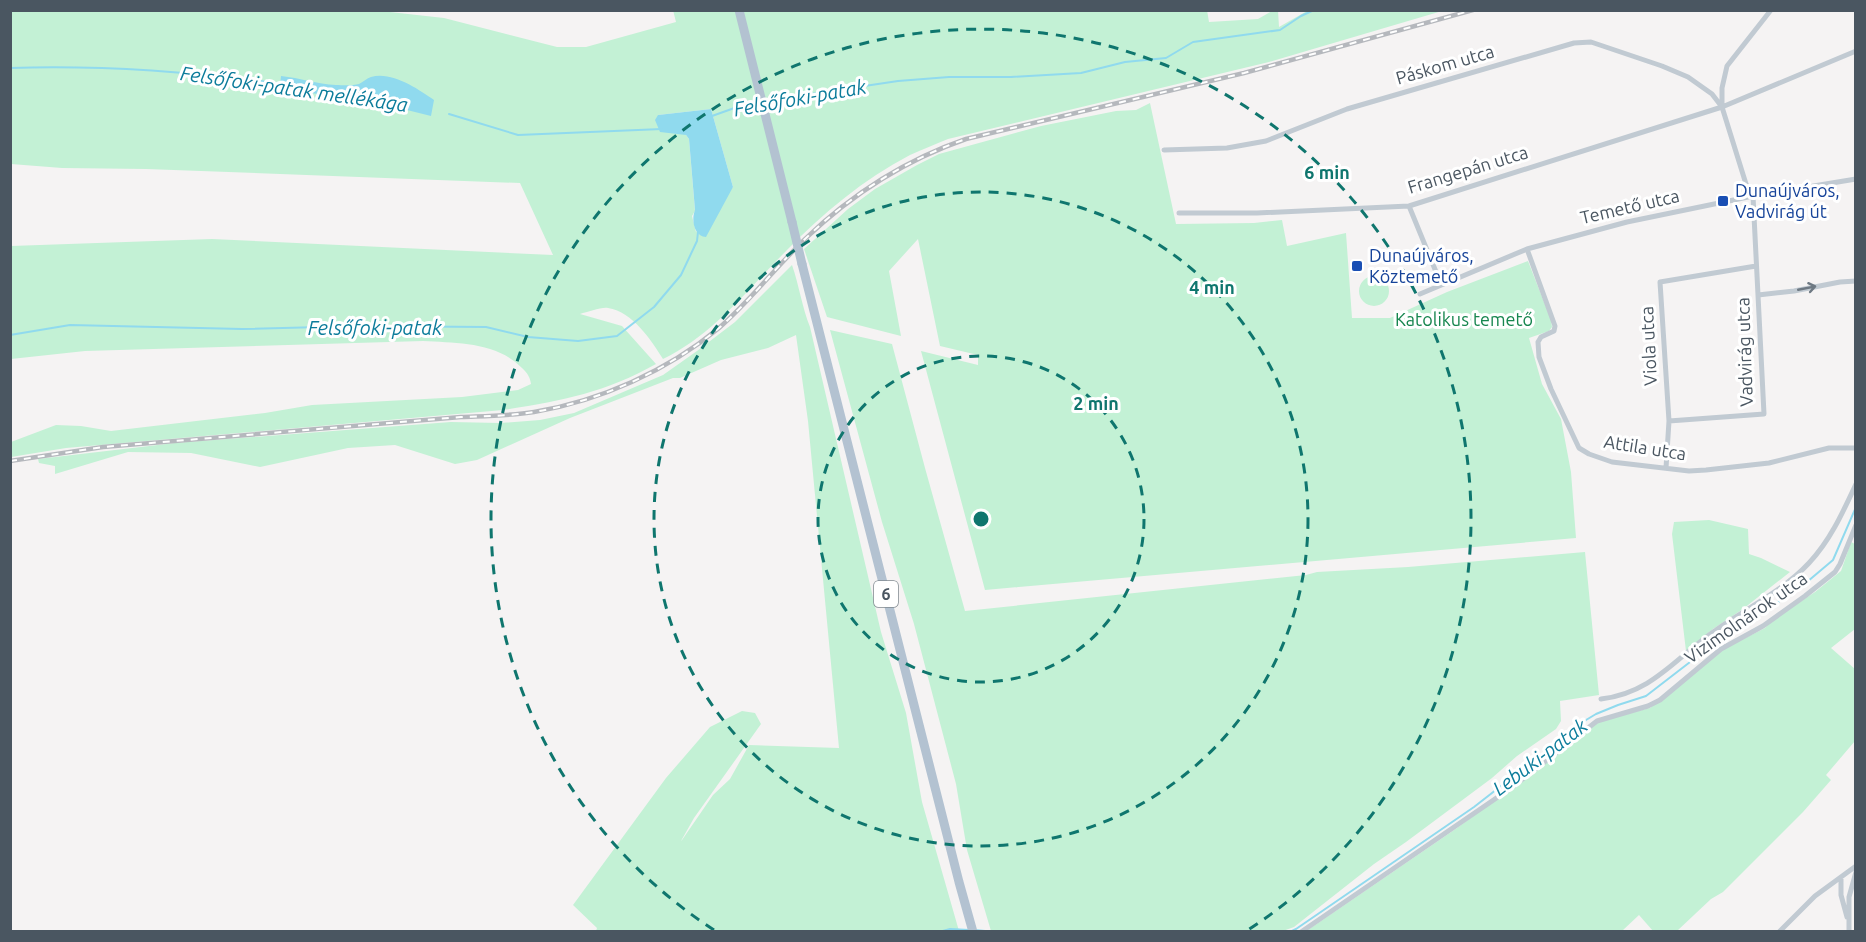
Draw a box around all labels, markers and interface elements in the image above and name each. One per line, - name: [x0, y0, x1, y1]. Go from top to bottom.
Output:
- street label: Páskom utca: [1393, 40, 1496, 88]
- water label: Felsőfoki-patak mellékága: [179, 61, 409, 116]
- water label: Felsőfoki-patak: [732, 74, 869, 121]
- street label: Frangepán utca: [1405, 141, 1530, 197]
- text: 6 min: [1304, 162, 1350, 182]
- place label: Dunaújváros, Vadvirág út: [1735, 180, 1840, 221]
- street label: Temető utca: [1578, 185, 1681, 227]
- marker: Dunaújváros, Vadvirág út: [1716, 194, 1730, 208]
- place label: Dunaújváros, Köztemető: [1369, 245, 1474, 286]
- marker: Dunaújváros, Köztemető: [1350, 259, 1364, 273]
- text: 4 min: [1189, 277, 1235, 297]
- one-way arrow: [1797, 282, 1816, 293]
- street label: Vadvirág utca: [1732, 297, 1756, 407]
- street label: Viola utca: [1636, 306, 1660, 386]
- park label: Katolikus temető: [1395, 309, 1533, 329]
- water label: Felsőfoki-patak: [308, 316, 443, 339]
- text: 2 min: [1073, 393, 1119, 413]
- street label: Attila utca: [1602, 431, 1688, 463]
- centre of rings: [971, 509, 991, 529]
- street label: Vizimolnárok utca: [1680, 567, 1810, 667]
- road number: 6: [874, 581, 898, 607]
- water label: Lebuki-patak: [1488, 713, 1592, 800]

